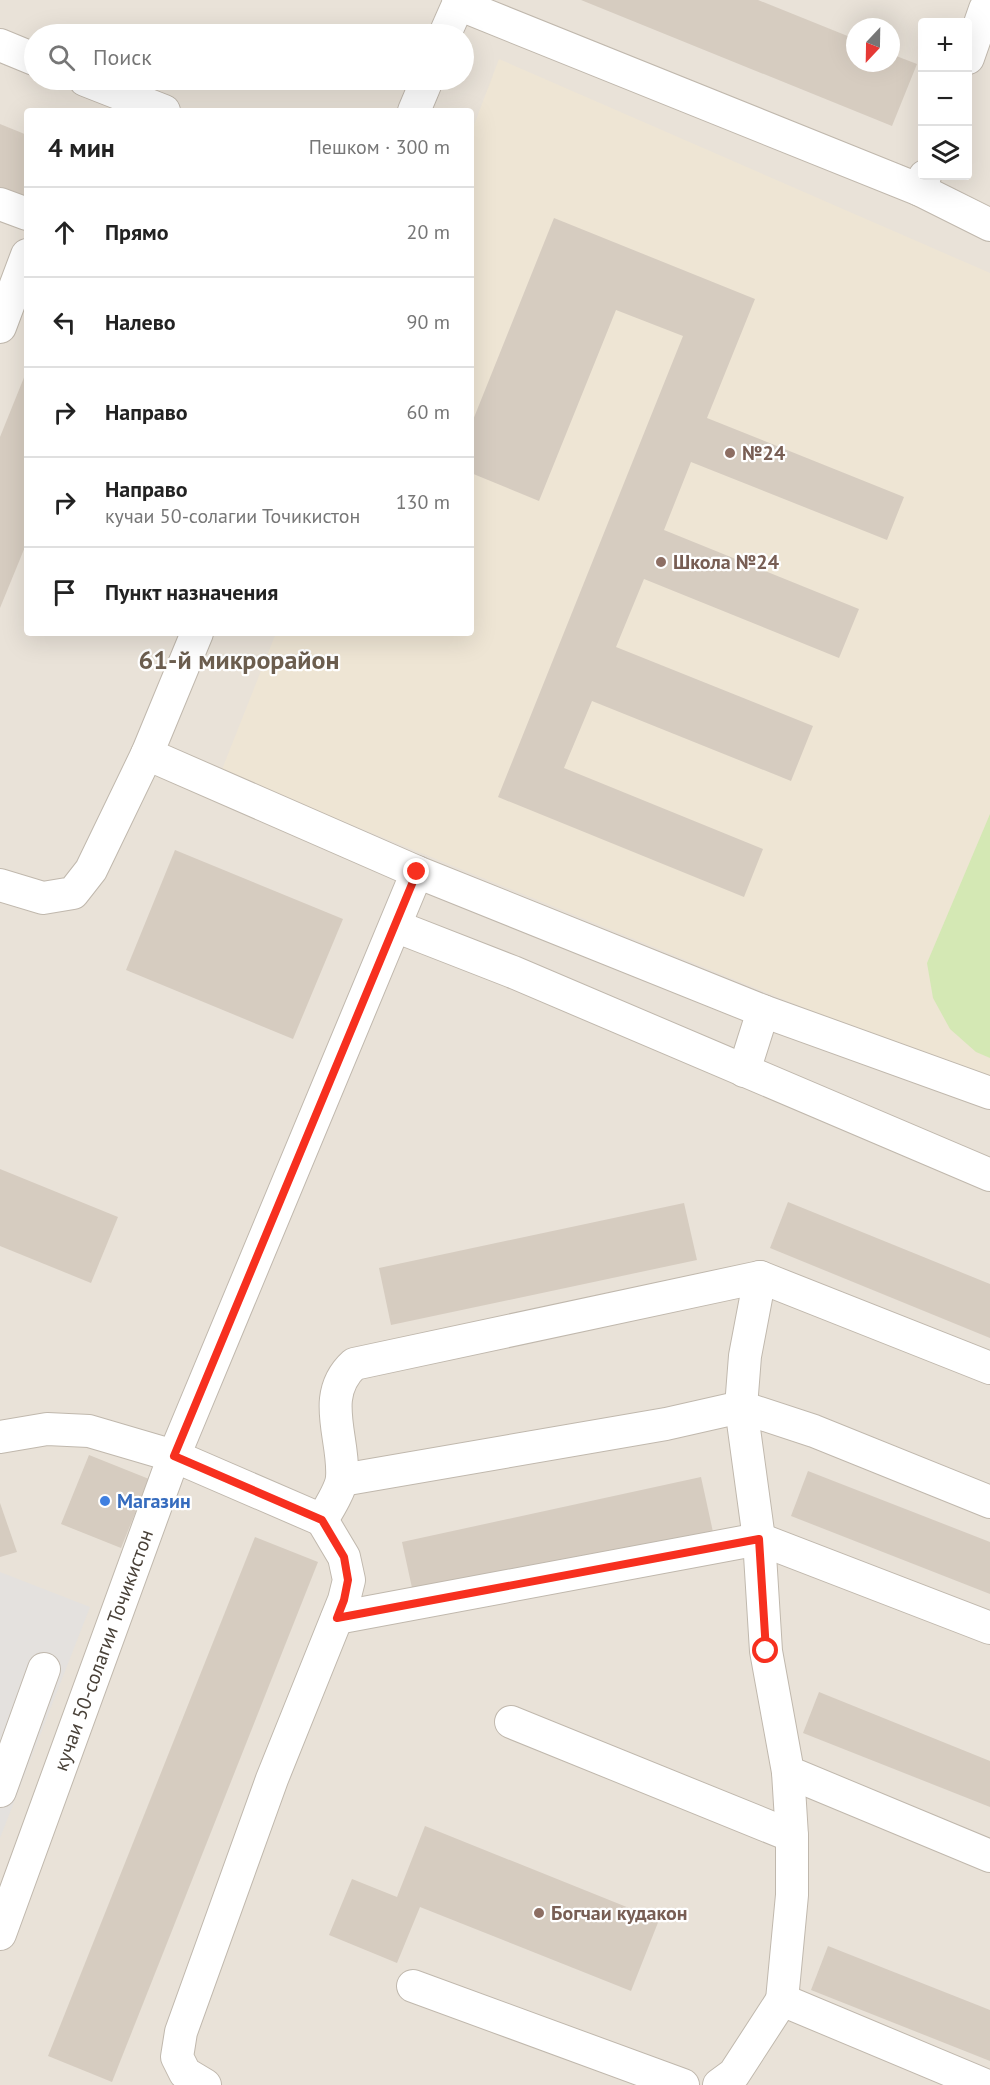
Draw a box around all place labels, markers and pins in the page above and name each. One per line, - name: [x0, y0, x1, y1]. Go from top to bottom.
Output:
- place label: №24: [742, 440, 786, 466]
- marker: №24: [723, 446, 737, 460]
- place label: Школа №24: [673, 549, 780, 575]
- marker: Школа №24: [654, 555, 668, 569]
- place label: Магазин: [117, 1488, 191, 1514]
- marker: Магазин: [98, 1494, 112, 1508]
- place label: Богчаи кудакон: [551, 1900, 688, 1926]
- marker: Богчаи кудакон: [532, 1906, 546, 1920]

